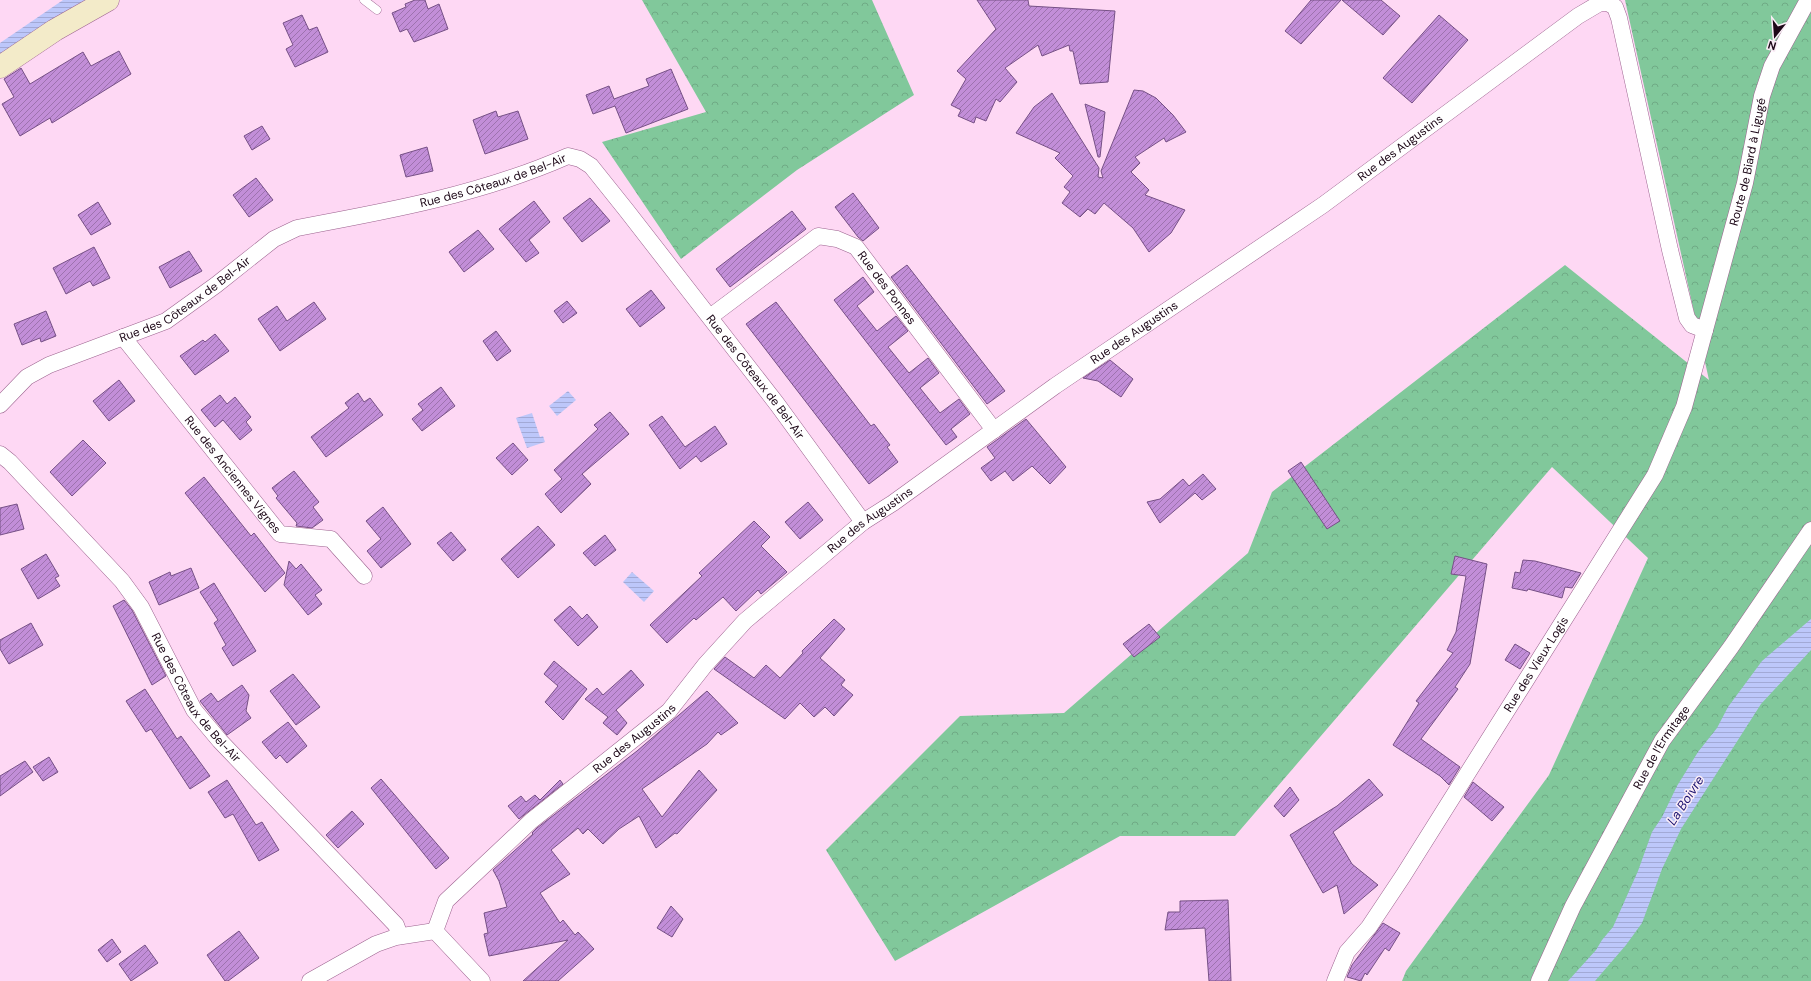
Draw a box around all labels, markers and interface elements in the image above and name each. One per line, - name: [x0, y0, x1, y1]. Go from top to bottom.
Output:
- north arrow: [1755, 16, 1795, 56]
- text: N: [1766, 38, 1778, 53]
- street label: Route de Biard à Ligugé: [1726, 96, 1769, 227]
- street label: Rue des Augustins: [1354, 111, 1446, 185]
- street label: Rue des Côteaux de Bel-Air: [418, 150, 569, 211]
- street label: Rue des Ponnes: [854, 248, 920, 328]
- street label: Rue des Côteaux de Bel-Air: [117, 252, 254, 346]
- street label: Rue des Augustins: [1087, 297, 1181, 368]
- street label: Rue des Côteaux de Bel-Air: [703, 311, 808, 443]
- street label: Rue des Anciennes Vignes: [181, 412, 285, 537]
- street label: Rue des Augustins: [824, 483, 916, 557]
- street label: Rue des Vieux Logis: [1500, 613, 1572, 715]
- street label: Rue des Côteaux de Bel-Air: [148, 630, 245, 766]
- street label: Rue des Augustins: [589, 701, 680, 777]
- street label: Rue de l’Ermitage: [1629, 702, 1694, 792]
- water label: La Boivre: [1663, 772, 1708, 828]

